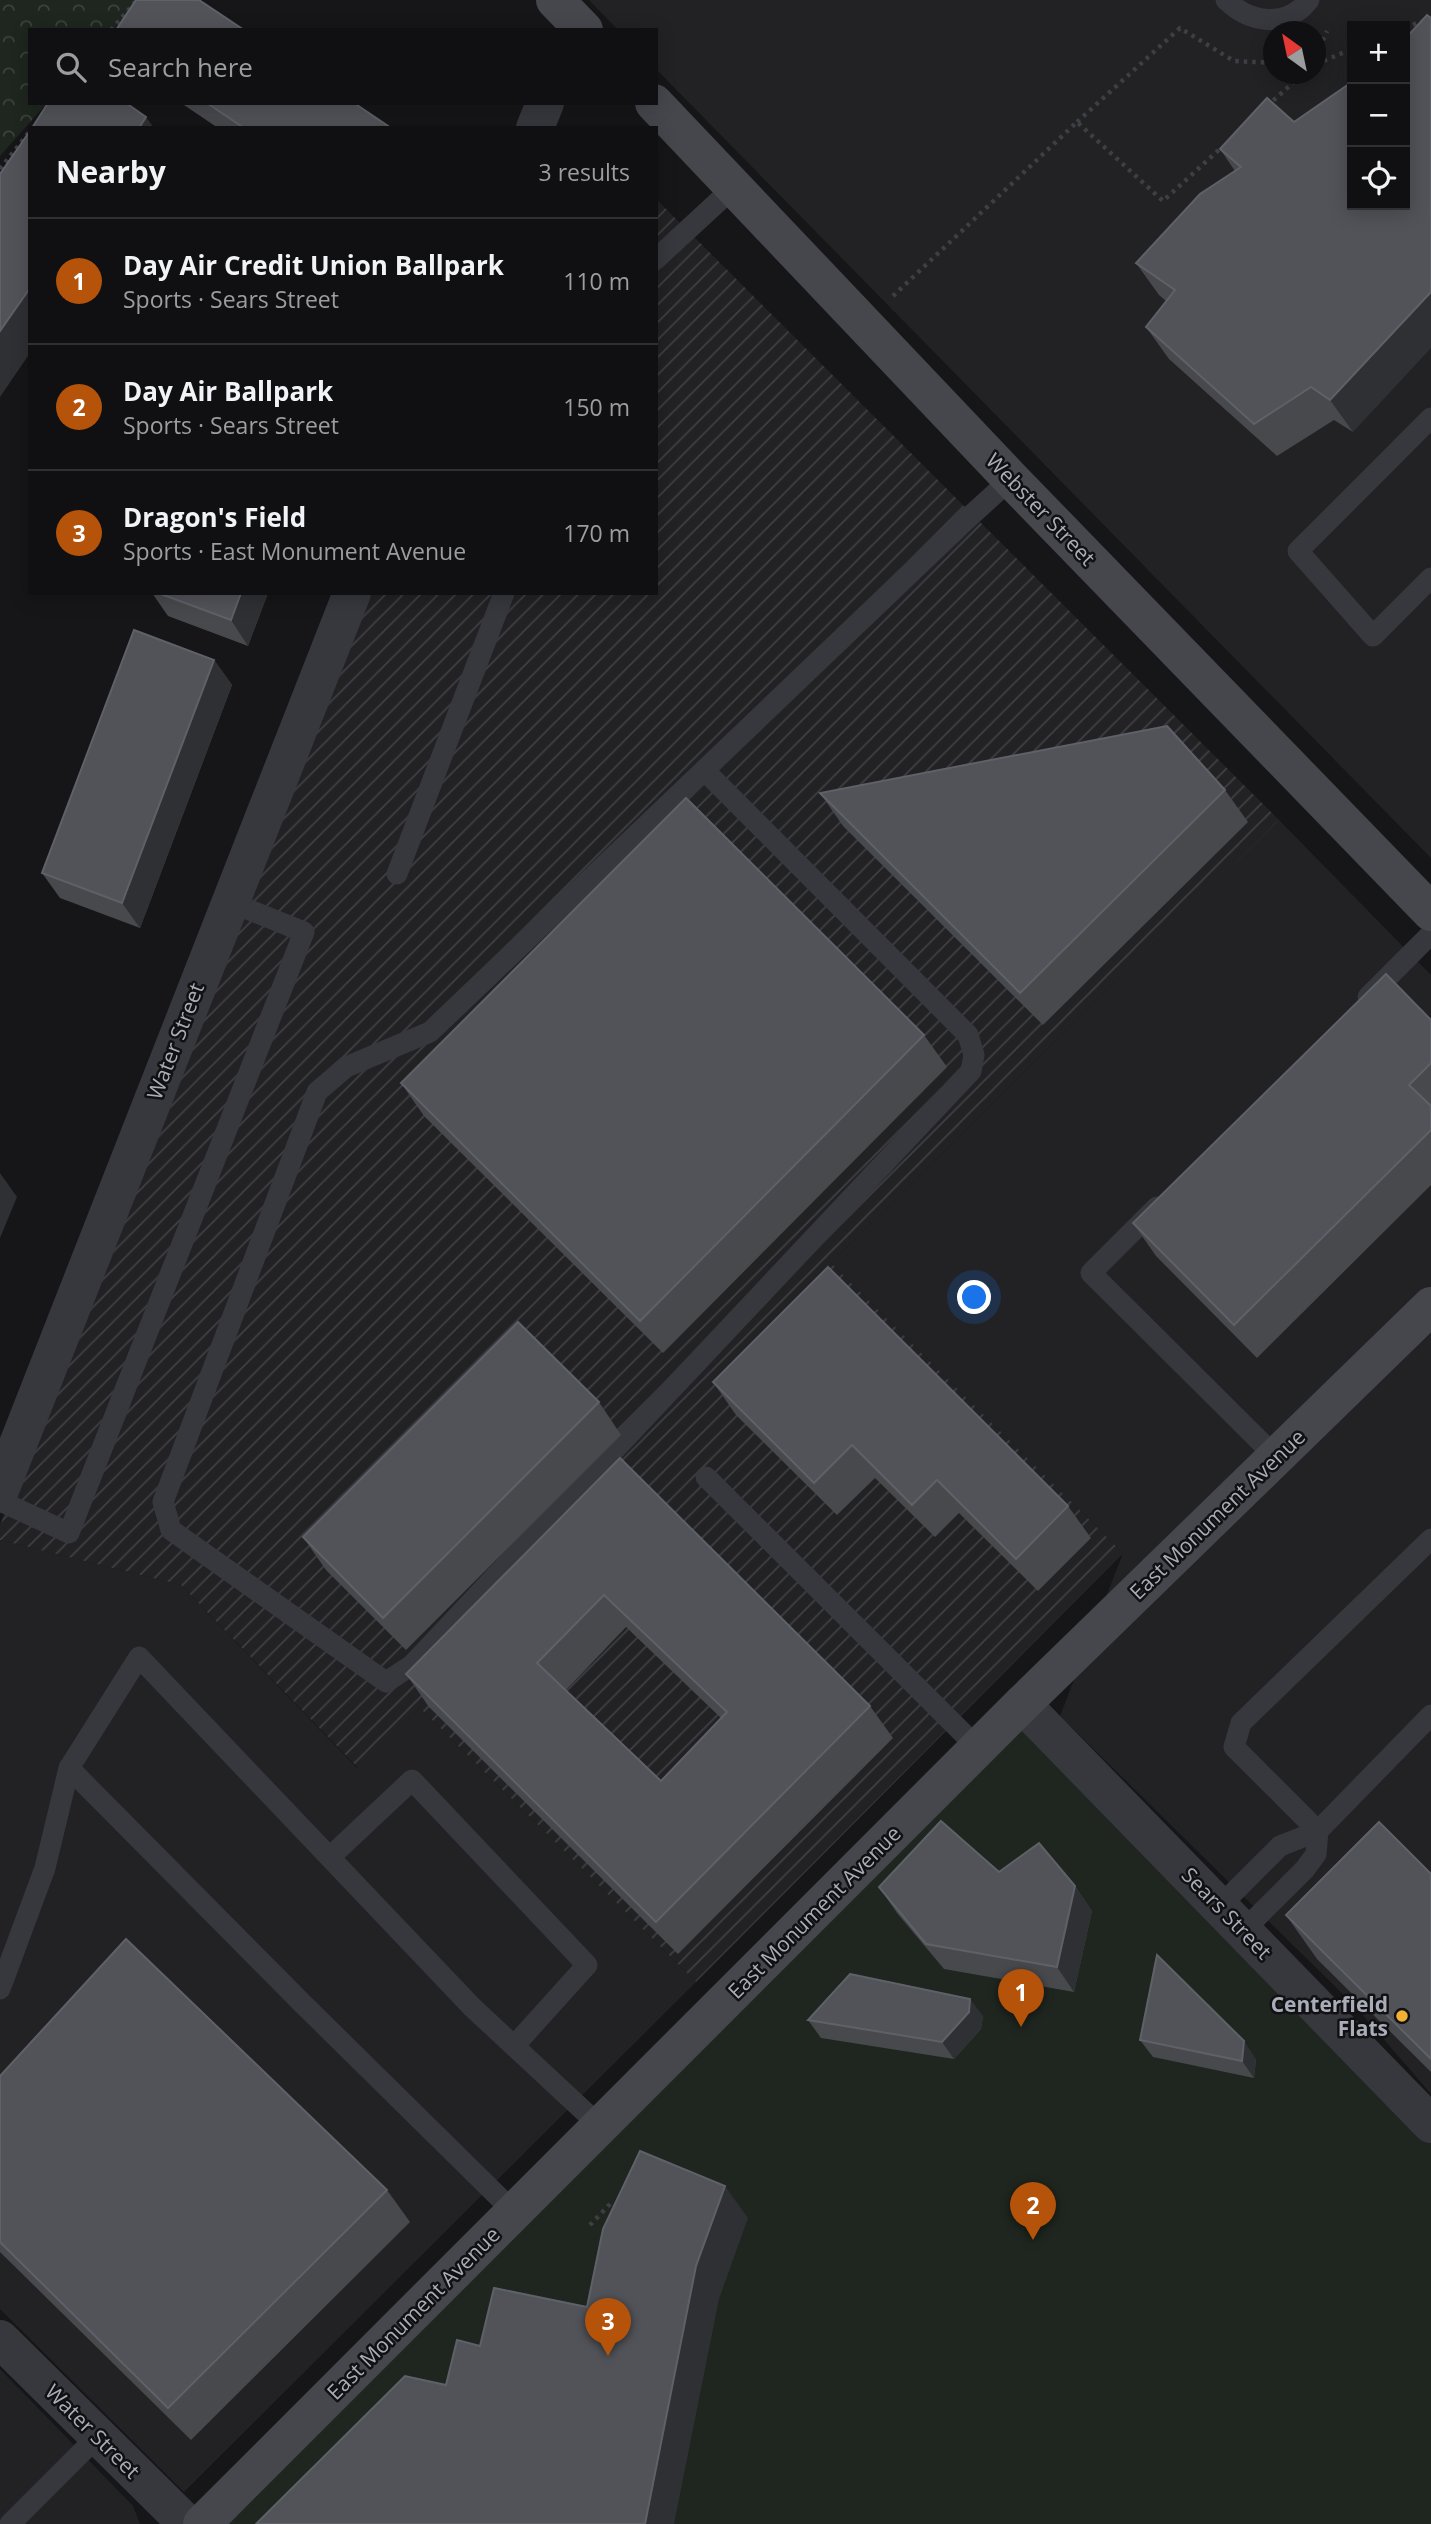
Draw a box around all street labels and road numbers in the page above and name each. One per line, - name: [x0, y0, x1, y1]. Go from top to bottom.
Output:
- street label: Webster Street: [980, 447, 1102, 571]
- street label: Water Street: [140, 979, 210, 1103]
- street label: East Monument Avenue: [1123, 1423, 1311, 1605]
- street label: East Monument Avenue: [721, 1819, 907, 2005]
- street label: Sears Street: [1176, 1861, 1278, 1965]
- street label: East Monument Avenue: [320, 2220, 506, 2406]
- street label: Water Street: [40, 2378, 146, 2484]

